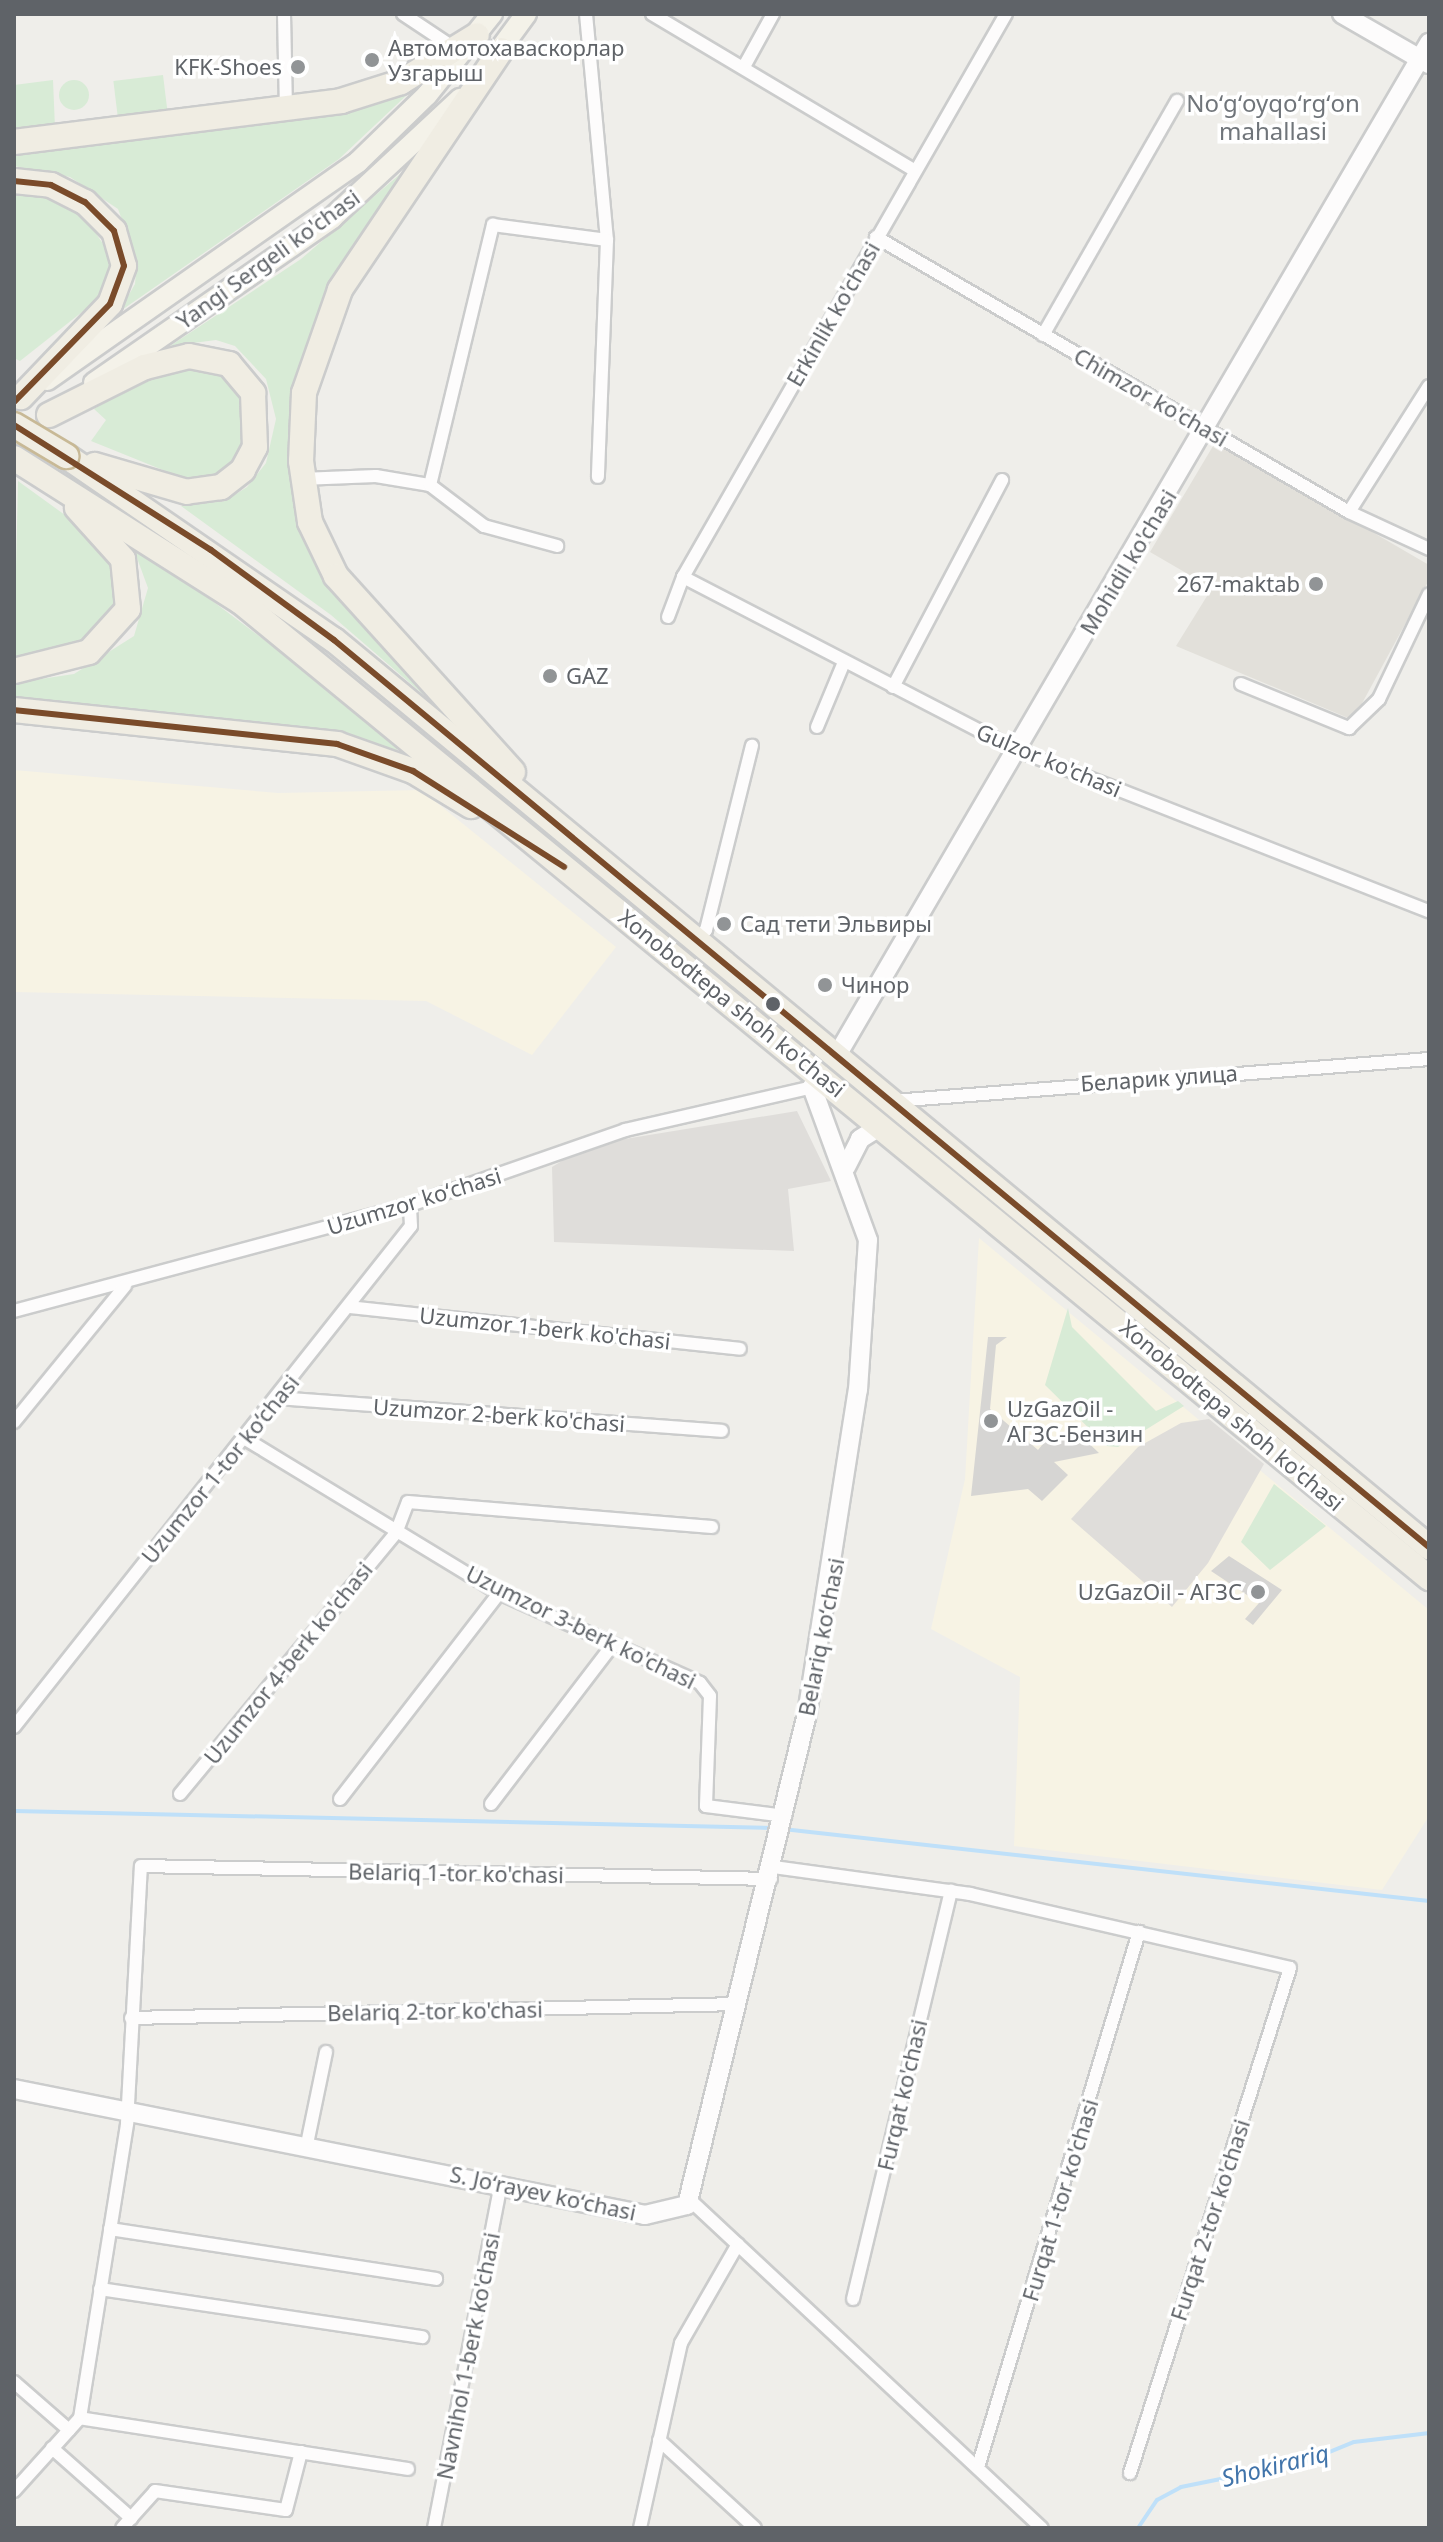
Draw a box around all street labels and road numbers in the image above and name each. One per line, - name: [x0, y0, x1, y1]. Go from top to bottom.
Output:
- street label: Yangi Sergeli ko'chasi: [171, 184, 365, 334]
- street label: Erkinlik ko'chasi: [781, 237, 885, 391]
- street label: Chimzor ko'chasi: [1069, 342, 1233, 452]
- street label: Mohidil ko'chasi: [1074, 485, 1182, 639]
- street label: Gulzor ko'chasi: [973, 718, 1125, 802]
- street label: Xonobodtepa shoh ko'chasi: [614, 904, 850, 1102]
- street label: Беларик улица: [1079, 1059, 1239, 1097]
- street label: Uzumzor koʻchasi: [324, 1162, 504, 1240]
- street label: Uzumzor 1-berk ko'chasi: [418, 1302, 672, 1354]
- street label: Xonobodtepa shoh ko'chasi: [1115, 1314, 1349, 1516]
- street label: Uzumzor 1-tor ko‘chasi: [136, 1369, 304, 1569]
- street label: Uzumzor 2-berk ko'chasi: [372, 1393, 626, 1437]
- street label: Belariq koʻchasi: [793, 1556, 849, 1718]
- street label: Uzumzor 4-berk ko'chasi: [198, 1557, 378, 1769]
- street label: Uzumzor 3-berk ko'chasi: [462, 1560, 700, 1694]
- street label: Belariq 1-tor ko'chasi: [348, 1858, 564, 1888]
- street label: Belariq 2-tor ko'chasi: [327, 1996, 543, 2026]
- street label: Furqat ko'chasi: [872, 2017, 932, 2173]
- street label: Furqat 1-tor ko'chasi: [1017, 2096, 1103, 2304]
- street label: Furqat 2-tor ko'chasi: [1165, 2116, 1255, 2324]
- street label: S. Joʻrayev koʻchasi: [448, 2160, 638, 2226]
- street label: Navnihol 1-berk ko'chasi: [431, 2230, 505, 2482]

